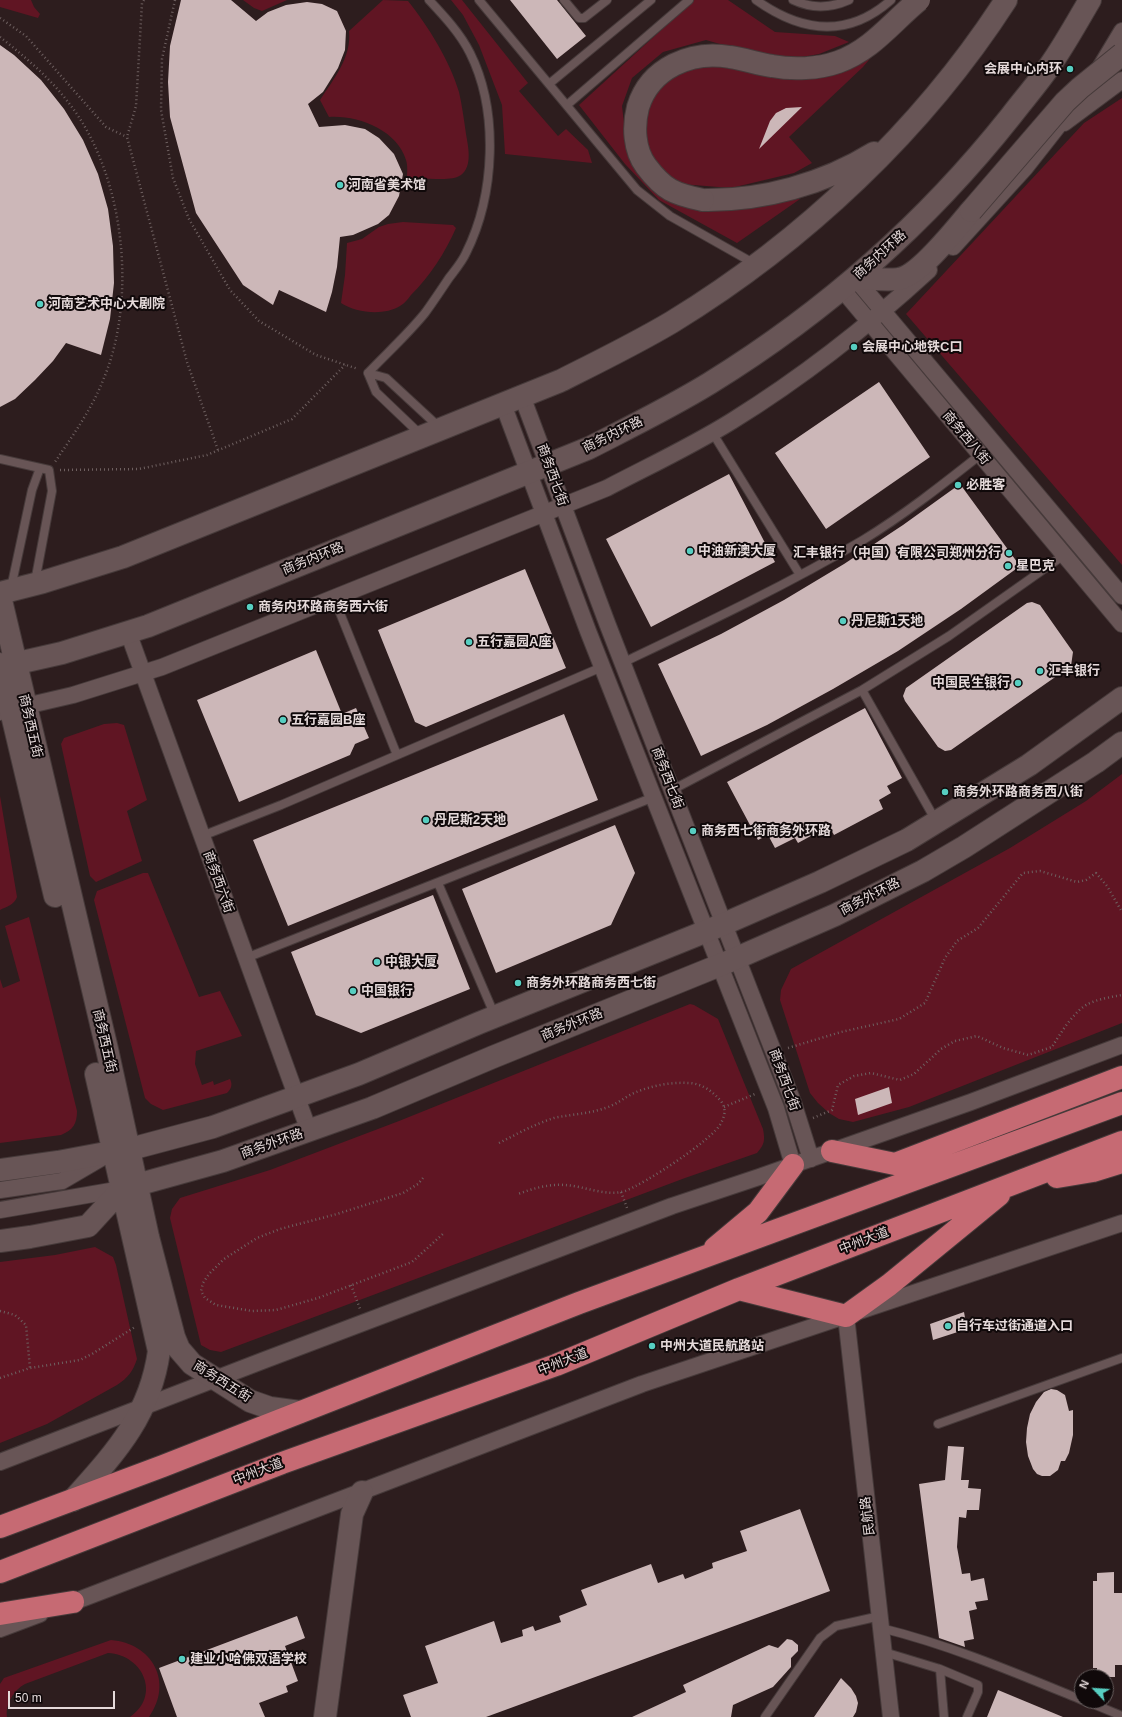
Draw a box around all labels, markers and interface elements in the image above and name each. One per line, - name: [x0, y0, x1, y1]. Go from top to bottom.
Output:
- place label: 会展中心内环: [984, 61, 1062, 77]
- marker: 会展中心内环: [1065, 64, 1075, 74]
- place label: 河南省美术馆: [348, 177, 426, 193]
- marker: 河南省美术馆: [335, 180, 345, 190]
- street label: 商务内环路: [851, 227, 909, 283]
- place label: 河南艺术中心大剧院: [48, 296, 165, 312]
- marker: 河南艺术中心大剧院: [35, 299, 45, 309]
- place label: 会展中心地铁C口: [862, 339, 962, 355]
- marker: 会展中心地铁C口: [849, 342, 859, 352]
- street label: 商务西八街: [939, 408, 993, 468]
- street label: 商务内环路: [580, 414, 646, 456]
- street label: 商务西七街: [534, 442, 570, 508]
- place label: 必胜客: [966, 477, 1005, 493]
- marker: 必胜客: [953, 480, 963, 490]
- street label: 商务内环路: [280, 540, 346, 578]
- place label: 中油新澳大厦: [698, 543, 776, 559]
- place label: 汇丰银行（中国）有限公司郑州分行: [793, 545, 1001, 561]
- marker: 中油新澳大厦: [685, 546, 695, 556]
- marker: 汇丰银行（中国）有限公司郑州分行: [1004, 548, 1014, 558]
- place label: 星巴克: [1016, 558, 1055, 574]
- marker: 星巴克: [1003, 561, 1013, 571]
- place label: 商务内环路商务西六街: [258, 599, 388, 615]
- marker: 商务内环路商务西六街: [245, 602, 255, 612]
- place label: 丹尼斯1天地: [851, 613, 923, 629]
- marker: 丹尼斯1天地: [838, 616, 848, 626]
- place label: 五行嘉园A座: [477, 634, 551, 650]
- marker: 五行嘉园A座: [464, 637, 474, 647]
- place label: 汇丰银行: [1048, 663, 1100, 679]
- marker: 汇丰银行: [1035, 666, 1045, 676]
- place label: 中国民生银行: [932, 675, 1010, 691]
- marker: 中国民生银行: [1013, 678, 1023, 688]
- street label: 商务西五街: [15, 693, 45, 759]
- place label: 五行嘉园B座: [291, 712, 365, 728]
- marker: 五行嘉园B座: [278, 715, 288, 725]
- street label: 商务西七街: [648, 745, 686, 811]
- place label: 商务外环路商务西八街: [953, 784, 1083, 800]
- marker: 商务外环路商务西八街: [940, 787, 950, 797]
- place label: 丹尼斯2天地: [434, 812, 506, 828]
- marker: 丹尼斯2天地: [421, 815, 431, 825]
- place label: 商务西七街商务外环路: [701, 823, 831, 839]
- marker: 商务西七街商务外环路: [688, 826, 698, 836]
- street label: 商务西六街: [200, 849, 236, 915]
- street label: 商务外环路: [838, 875, 902, 919]
- place label: 中银大厦: [385, 954, 437, 970]
- marker: 中银大厦: [372, 957, 382, 967]
- place label: 商务外环路商务西七街: [526, 975, 656, 991]
- marker: 商务外环路商务西七街: [513, 978, 523, 988]
- place label: 中国银行: [361, 983, 413, 999]
- marker: 中国银行: [348, 986, 358, 996]
- street label: 商务外环路: [539, 1006, 605, 1044]
- street label: 商务西五街: [89, 1008, 119, 1074]
- street label: 商务西七街: [766, 1047, 802, 1113]
- street label: 商务外环路: [239, 1126, 305, 1162]
- street label: 中州大道: [837, 1224, 891, 1258]
- place label: 自行车过街通道入口: [956, 1318, 1073, 1334]
- marker: 自行车过街通道入口: [943, 1321, 953, 1331]
- place label: 中州大道民航路站: [660, 1338, 764, 1354]
- marker: 中州大道民航路站: [647, 1341, 657, 1351]
- street label: 中州大道: [536, 1345, 590, 1379]
- street label: 商务西五街: [190, 1358, 254, 1406]
- street label: 中州大道: [231, 1455, 285, 1489]
- street label: 民航路: [858, 1496, 878, 1536]
- place label: 建业小哈佛双语学校: [190, 1651, 307, 1667]
- marker: 建业小哈佛双语学校: [177, 1654, 187, 1664]
- north arrow: [1074, 1669, 1114, 1709]
- text: N: [1077, 1678, 1091, 1690]
- scale bar: [10, 1683, 117, 1709]
- text: 50 m: [15, 1691, 42, 1705]

